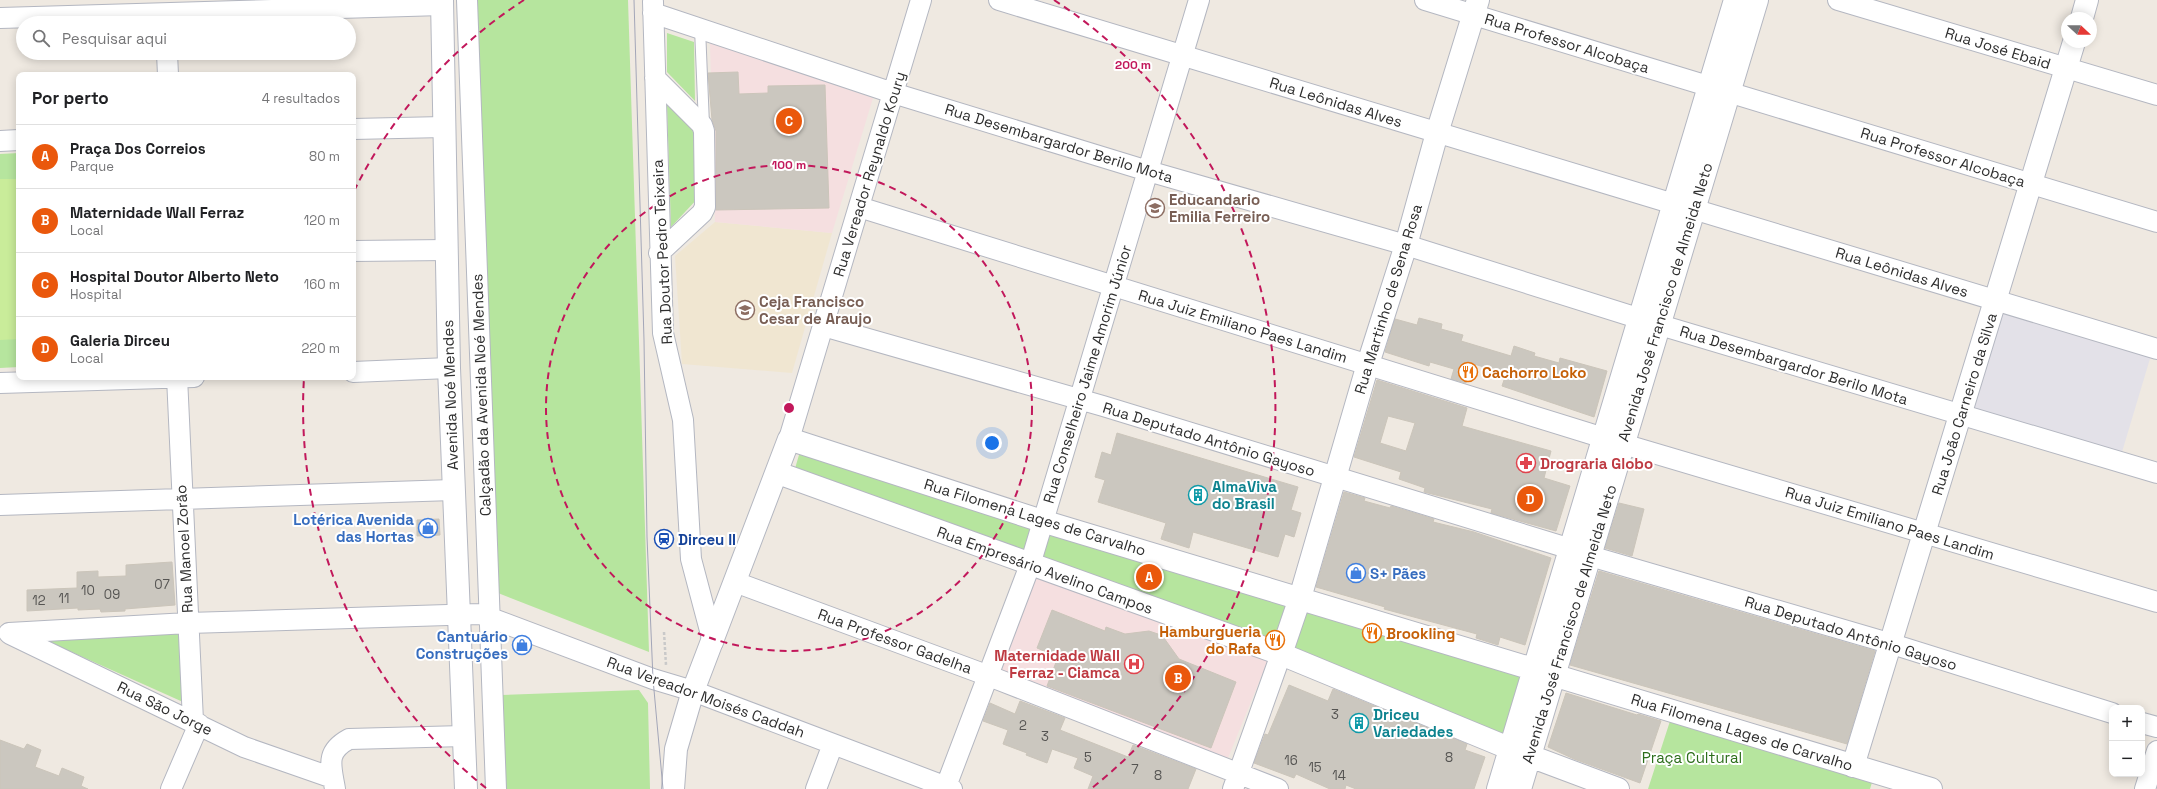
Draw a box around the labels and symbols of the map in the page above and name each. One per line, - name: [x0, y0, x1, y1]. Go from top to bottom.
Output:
- street label: Rua Professor Alcobaça: [1482, 9, 1652, 77]
- north arrow: [2061, 12, 2097, 48]
- street label: Rua José Ebaid: [1943, 23, 2053, 73]
- text: 200 m: [1115, 57, 1151, 73]
- street label: Rua Vereador Reynaldo Koury: [829, 69, 909, 279]
- street label: Rua Leônidas Alves: [1267, 73, 1405, 131]
- street label: Rua Desembargardor Berilo Mota: [943, 99, 1176, 187]
- pin: C: [776, 106, 802, 136]
- street label: Rua Professor Alcobaça: [1858, 123, 2028, 191]
- text: 100 m: [772, 157, 806, 173]
- street label: Rua Doutor Pedro Teixeira: [648, 159, 676, 345]
- street label: Avenida José Francisco de Almeida Neto: [1613, 160, 1717, 444]
- place label: Educandario Emilia Ferreiro: [1169, 190, 1270, 226]
- school or university icon: Educandario Emilia Ferreiro: [1144, 197, 1166, 219]
- street label: Rua Martinho de Sena Rosa: [1350, 201, 1426, 396]
- street label: Rua Conselheiro Jaime Amorim Júnior: [1039, 242, 1136, 506]
- street label: Rua Leônidas Alves: [1833, 243, 1971, 301]
- street label: Calçadão da Avenida Noé Mendes: [467, 273, 495, 517]
- street label: Rua Juiz Emiliano Paes Landim: [1136, 285, 1350, 367]
- place label: Ceja Francisco Cesar de Araujo: [759, 292, 872, 328]
- school or university icon: Ceja Francisco Cesar de Araujo: [734, 299, 756, 321]
- street label: Rua João Carneiro da Silva: [1927, 310, 2001, 498]
- street label: Avenida Noé Mendes: [438, 319, 462, 470]
- street label: Rua Desembargardor Berilo Mota: [1678, 321, 1911, 409]
- restaurant icon: Cachorro Loko: [1457, 361, 1479, 383]
- place label: Cachorro Loko: [1482, 363, 1587, 382]
- street label: Rua Deputado Antônio Gayoso: [1101, 398, 1317, 480]
- centre of rings: [782, 401, 796, 415]
- your location: [982, 433, 1002, 453]
- pharmacy icon: Drograria Globo: [1515, 452, 1537, 474]
- place label: Drograria Globo: [1540, 454, 1653, 473]
- street label: Rua Filomena Lages de Carvalho: [922, 474, 1148, 560]
- place label: AlmaViva do Brasil: [1212, 477, 1277, 513]
- street label: Avenida José Francisco de Almeida Neto: [1517, 482, 1621, 766]
- street label: Rua Juiz Emiliano Paes Landim: [1783, 482, 1997, 564]
- street label: Rua Manoel Zorão: [171, 484, 197, 614]
- building icon: AlmaViva do Brasil: [1187, 484, 1209, 506]
- pin: D: [1517, 484, 1543, 514]
- place label: Lotérica Avenida das Hortas: [293, 510, 414, 546]
- shop icon: Lotérica Avenida das Hortas: [417, 517, 439, 539]
- street label: Rua Empresário Avelino Campos: [934, 522, 1156, 618]
- station icon: Dirceu II: [653, 528, 675, 550]
- place label: Dirceu II: [678, 530, 736, 549]
- pin: A: [1136, 562, 1162, 592]
- shop icon: S+ Pães: [1345, 562, 1367, 584]
- place label: S+ Pães: [1370, 564, 1426, 583]
- house number: 07: [154, 576, 170, 593]
- house number: 10: [81, 582, 95, 599]
- house number: 09: [104, 586, 120, 603]
- house number: 11: [59, 590, 69, 607]
- house number: 12: [32, 592, 46, 609]
- street label: Rua Deputado Antônio Gayoso: [1743, 592, 1959, 674]
- street label: Rua Professor Gadelha: [815, 604, 975, 678]
- place label: Hamburgueria do Rafa: [1159, 622, 1261, 658]
- restaurant icon: Brookling: [1361, 622, 1383, 644]
- place label: Brookling: [1386, 624, 1455, 643]
- place label: Cantuário Construções: [416, 627, 508, 663]
- restaurant icon: Hamburgueria do Rafa: [1264, 629, 1286, 651]
- shop icon: Cantuário Construções: [511, 634, 533, 656]
- place label: Maternidade Wall Ferraz - Ciamca: [994, 646, 1120, 682]
- street label: Rua Vereador Moisés Caddah: [604, 652, 808, 742]
- hospital icon: Maternidade Wall Ferraz - Ciamca: [1123, 653, 1145, 675]
- pin: B: [1165, 663, 1191, 693]
- street label: Rua São Jorge: [114, 677, 216, 739]
- street label: Rua Filomena Lages de Carvalho: [1629, 689, 1855, 775]
- place label: Driceu Variedades: [1373, 705, 1453, 741]
- house number: 3: [1331, 706, 1339, 723]
- building icon: Driceu Variedades: [1348, 712, 1370, 734]
- house number: 2: [1019, 717, 1027, 734]
- house number: 3: [1041, 728, 1049, 745]
- park label: Praça Cultural: [1642, 748, 1742, 767]
- house number: 5: [1084, 749, 1092, 766]
- house number: 8: [1445, 749, 1453, 766]
- house number: 16: [1284, 752, 1298, 769]
- house number: 15: [1308, 759, 1322, 776]
- house number: 7: [1131, 761, 1139, 778]
- house number: 8: [1154, 767, 1162, 784]
- house number: 14: [1332, 767, 1346, 784]

